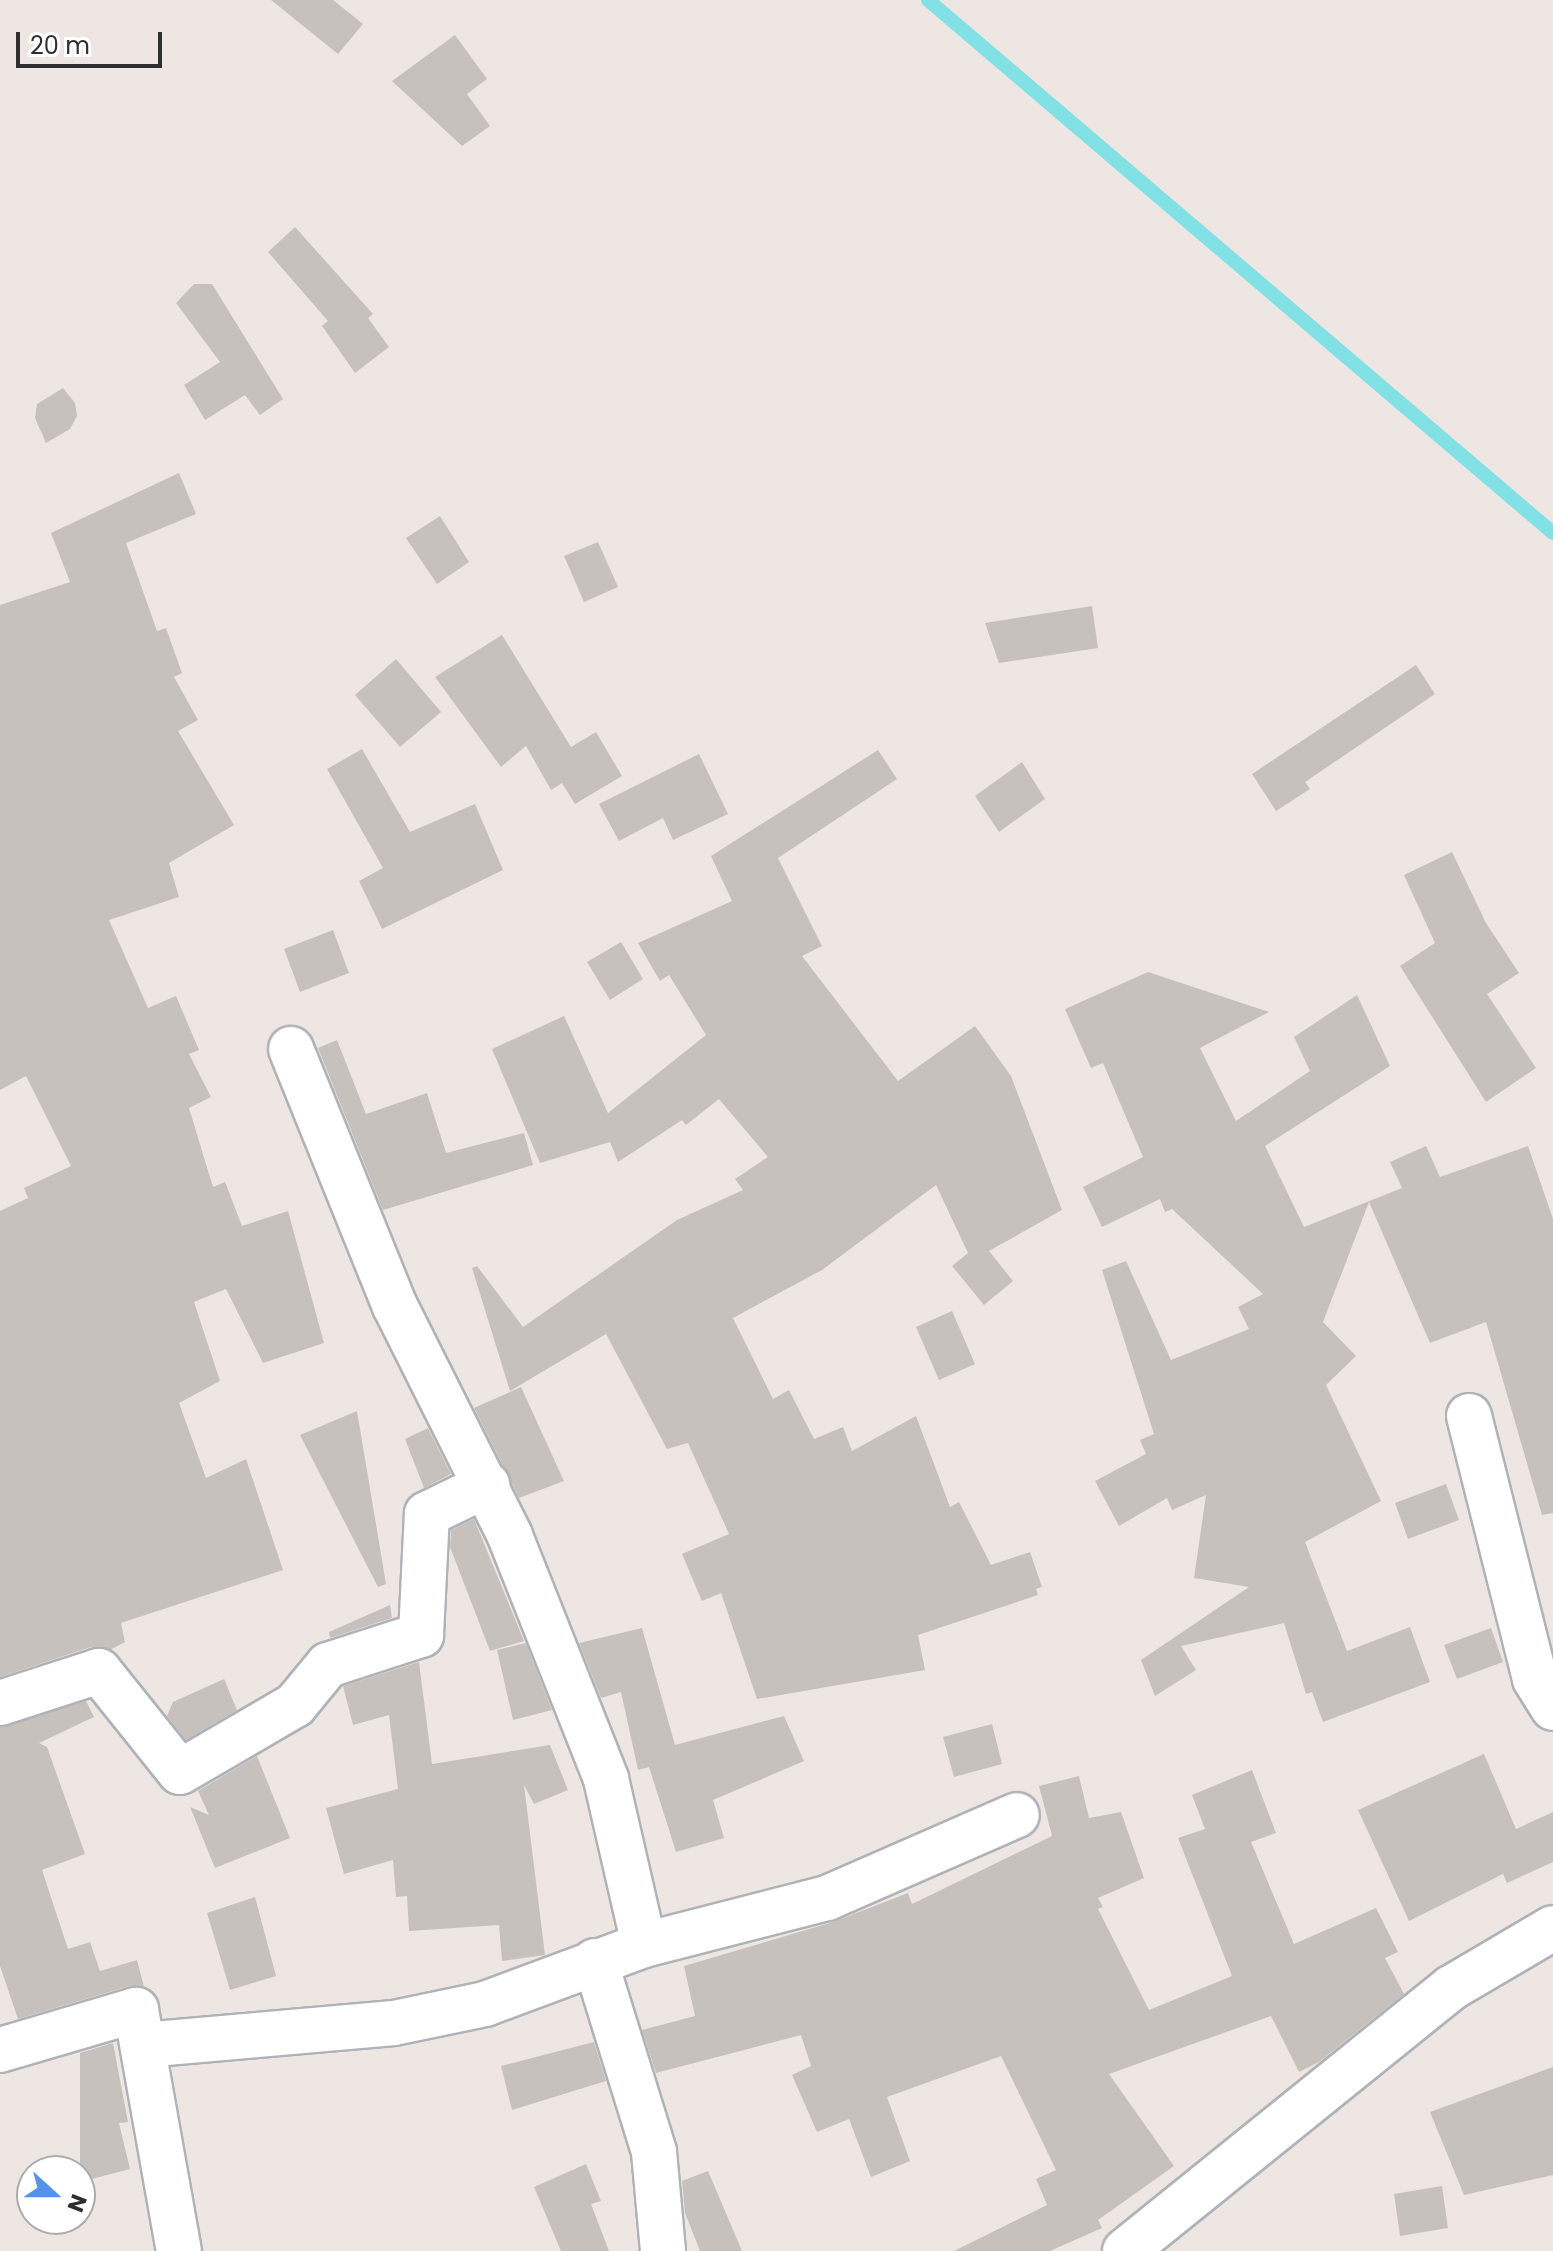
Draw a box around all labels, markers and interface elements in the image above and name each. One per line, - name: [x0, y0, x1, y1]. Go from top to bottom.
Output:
- scale bar: [20, 16, 166, 66]
- text: 20 m: [30, 29, 90, 62]
- north arrow: [16, 2155, 96, 2235]
- text: N: [60, 2190, 94, 2216]

